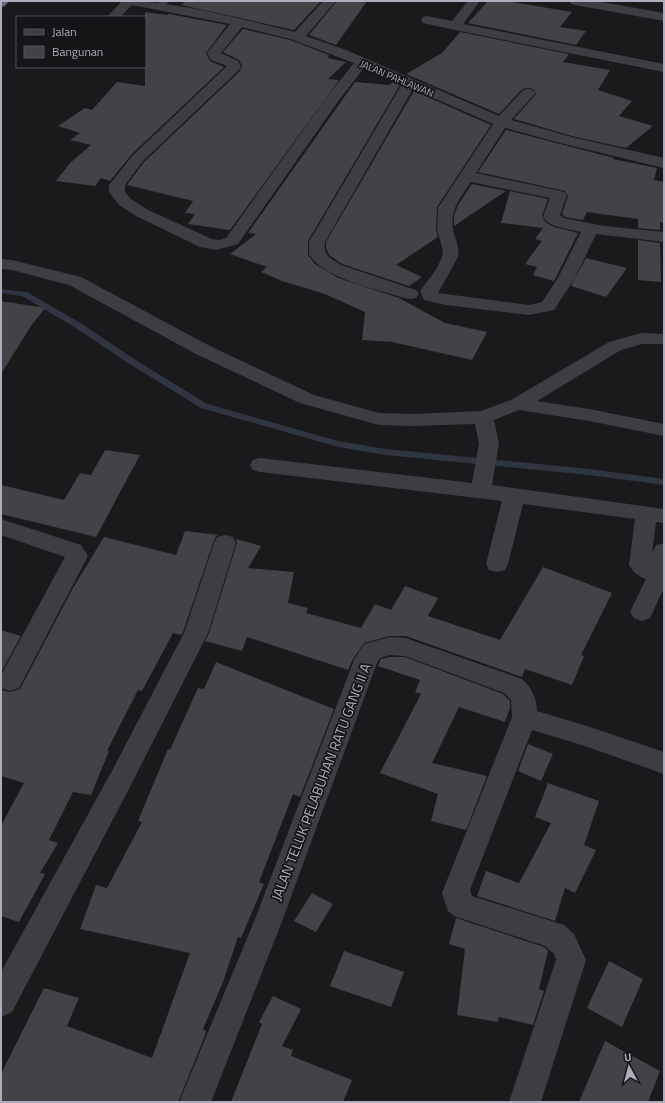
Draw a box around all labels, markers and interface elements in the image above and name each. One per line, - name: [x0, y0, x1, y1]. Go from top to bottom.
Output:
- legend: [16, 16, 146, 68]
- text: Jalan: [52, 22, 77, 41]
- text: Bangunan: [52, 42, 103, 61]
- street label: JALAN PAHLAWAN: [358, 56, 436, 101]
- street label: JALAN TELUK PELABUHAN RATU GANG II A: [265, 659, 376, 904]
- north arrow: [609, 1047, 649, 1087]
- text: U: [623, 1049, 632, 1065]

